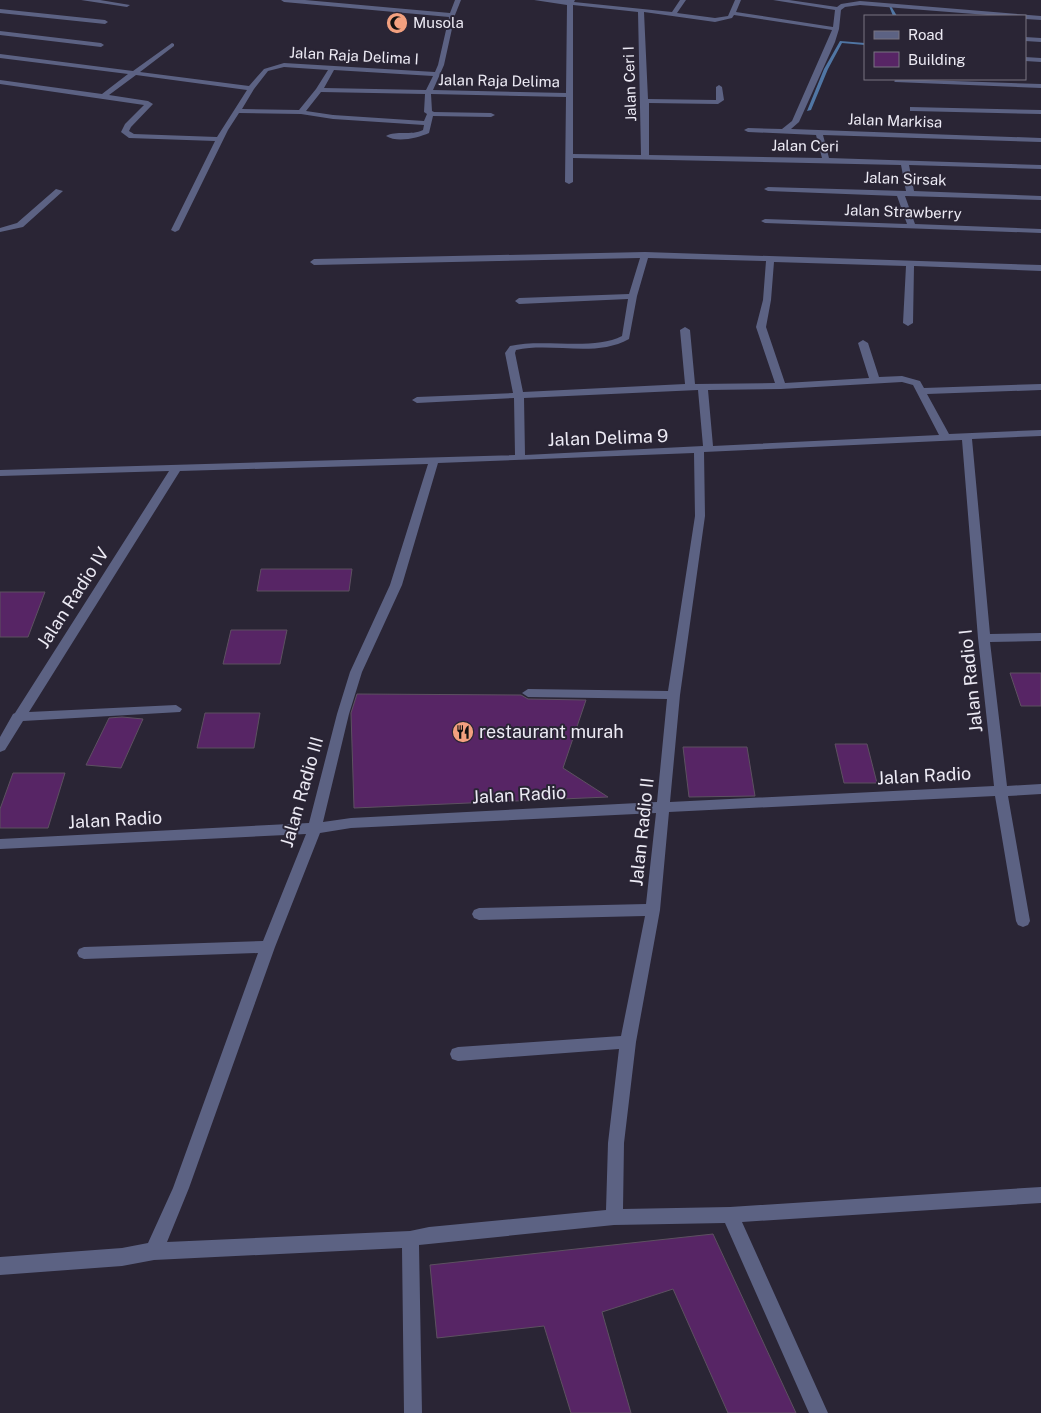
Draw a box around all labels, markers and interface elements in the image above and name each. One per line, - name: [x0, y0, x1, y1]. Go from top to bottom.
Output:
- mosque icon: Musola: [385, 11, 409, 35]
- place label: Musola: [413, 14, 464, 31]
- legend: [864, 15, 1026, 80]
- text: Road: [908, 26, 944, 43]
- street label: Jalan Raja Delima I: [289, 44, 419, 67]
- street label: Jalan Ceri I: [620, 46, 639, 122]
- text: Building: [908, 51, 966, 68]
- street label: Jalan Raja Delima: [438, 71, 560, 90]
- street label: Jalan Markisa: [847, 110, 943, 131]
- street label: Jalan Ceri: [771, 136, 839, 155]
- street label: Jalan Sirsak: [863, 169, 947, 188]
- street label: Jalan Strawberry: [844, 201, 962, 222]
- street label: Jalan Delima 9: [547, 425, 669, 450]
- street label: Jalan Radio IV: [32, 543, 113, 652]
- street label: Jalan Radio I: [955, 628, 986, 734]
- restaurant icon: restaurant murah: [451, 720, 475, 744]
- place label: restaurant murah: [479, 721, 624, 742]
- street label: Jalan Radio III: [276, 734, 327, 850]
- street label: Jalan Radio: [876, 763, 972, 788]
- street label: Jalan Radio II: [625, 777, 658, 887]
- street label: Jalan Radio: [471, 782, 567, 807]
- street label: Jalan Radio: [67, 807, 163, 832]

